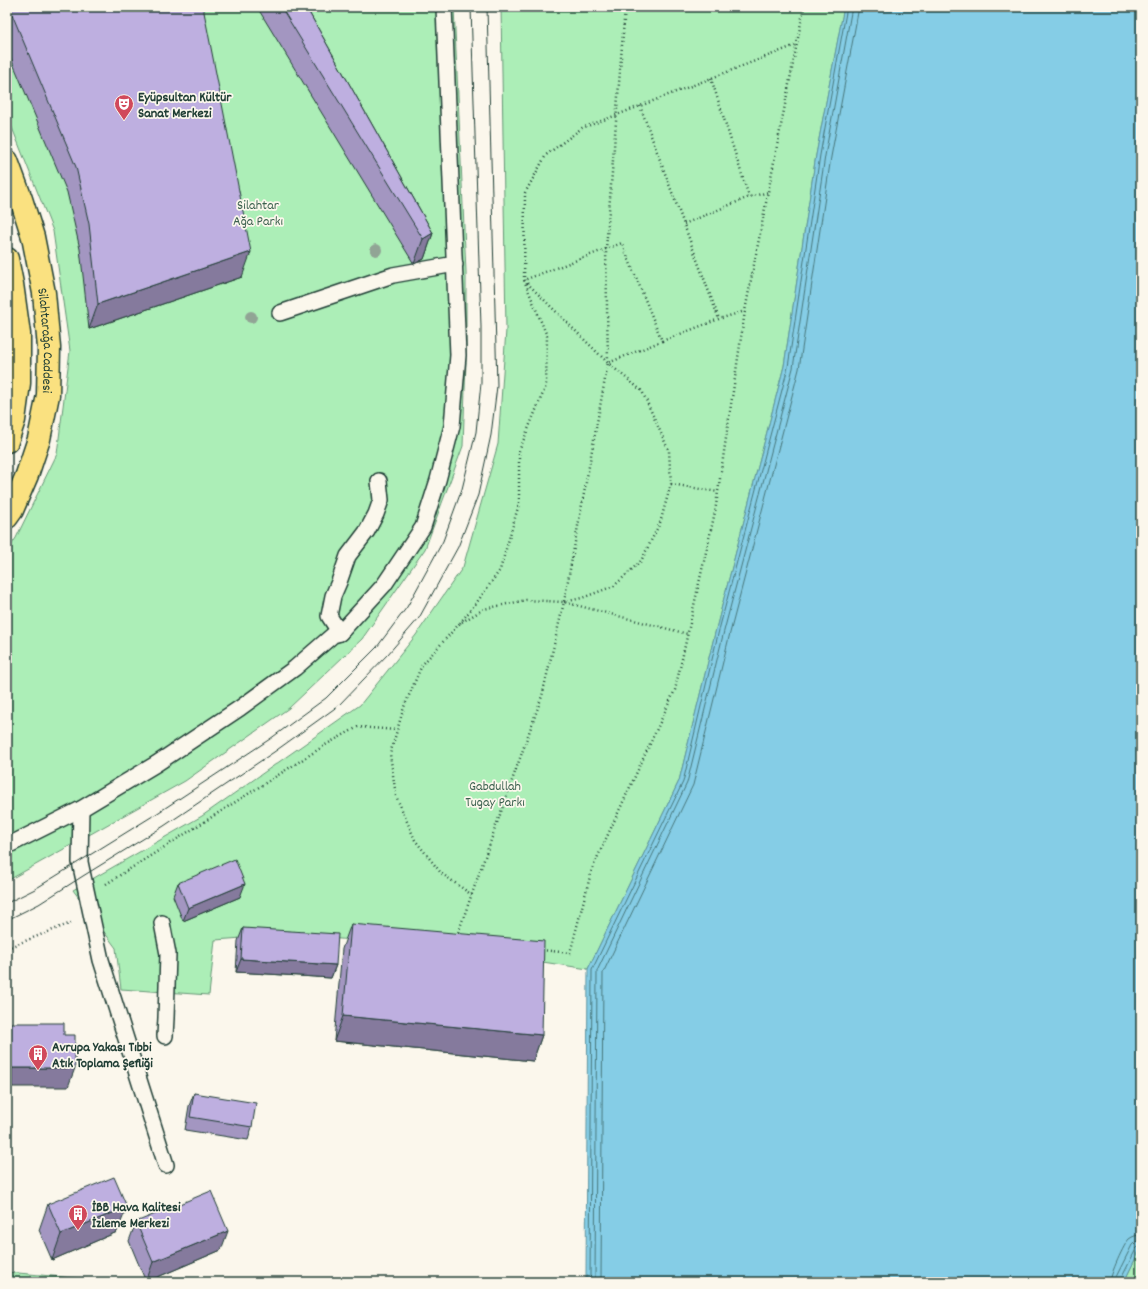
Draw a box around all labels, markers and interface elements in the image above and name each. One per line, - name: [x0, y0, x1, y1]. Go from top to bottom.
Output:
- place label: Eyüpsultan Kültür Sanat Merkezi: [138, 88, 232, 124]
- theatre icon: Eyüpsultan Kültür Sanat Merkezi: [113, 93, 135, 121]
- park label: Silahtar Ağa Parkı: [233, 196, 283, 232]
- street label: Silahtarağa Caddesi: [31, 286, 57, 394]
- park label: Gabdullah Tugay Parkı: [465, 777, 525, 813]
- place label: Avrupa Yakası Tıbbi Atık Toplama Şefliği: [52, 1038, 153, 1074]
- building icon: Avrupa Yakası Tıbbi Atık Toplama Şefliği: [27, 1043, 49, 1071]
- place label: İBB Hava Kalitesi İzleme Merkezi: [92, 1198, 181, 1234]
- building icon: İBB Hava Kalitesi İzleme Merkezi: [67, 1203, 89, 1231]

